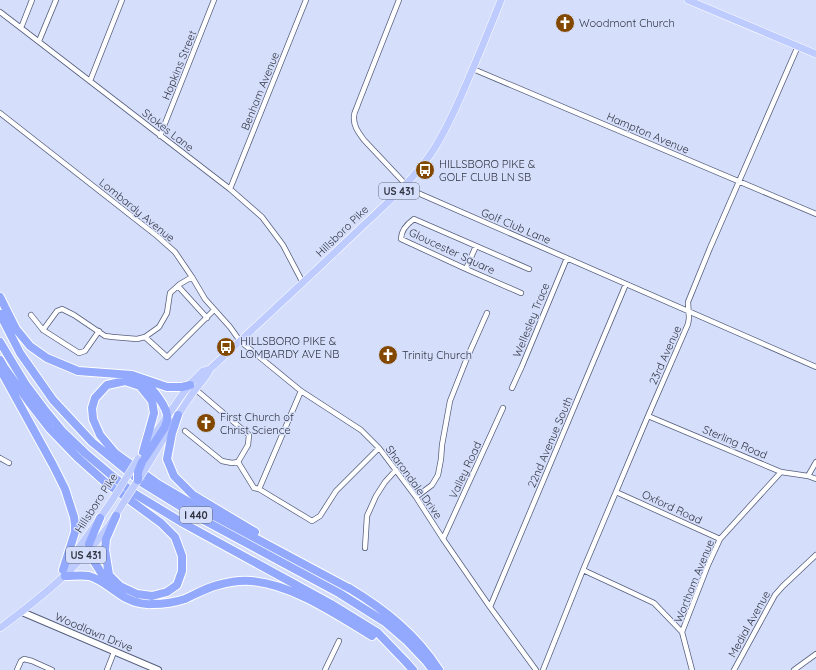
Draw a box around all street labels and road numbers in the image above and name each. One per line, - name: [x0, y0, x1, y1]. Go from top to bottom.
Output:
- street label: Hopkins Street: [159, 28, 199, 102]
- street label: Benham Avenue: [238, 50, 282, 132]
- street label: Stokes Lane: [139, 106, 197, 154]
- street label: Hampton Avenue: [604, 109, 692, 157]
- street label: Lombardy Avenue: [96, 175, 178, 245]
- road number: US 431: [379, 183, 419, 199]
- street label: Hillsboro Pike: [313, 202, 371, 260]
- street label: Golf Club Lane: [479, 205, 553, 247]
- street label: Gloucester Square: [407, 225, 497, 277]
- street label: Wellesley Trace: [510, 281, 552, 359]
- street label: 23rd Avenue: [646, 323, 684, 387]
- street label: 22nd Avenue South: [524, 394, 576, 490]
- street label: Sterling Road: [701, 422, 769, 462]
- street label: Valley Road: [446, 439, 484, 501]
- street label: Sharondale Drive: [383, 442, 445, 522]
- street label: Hillsboro Pike: [72, 471, 120, 535]
- street label: Oxford Road: [640, 487, 704, 527]
- road number: I 440: [180, 507, 212, 523]
- street label: Wortham Avenue: [671, 537, 717, 625]
- road number: US 431: [66, 547, 106, 563]
- street label: Medial Avenue: [725, 588, 773, 660]
- street label: Woodlawn Drive: [53, 609, 135, 655]

